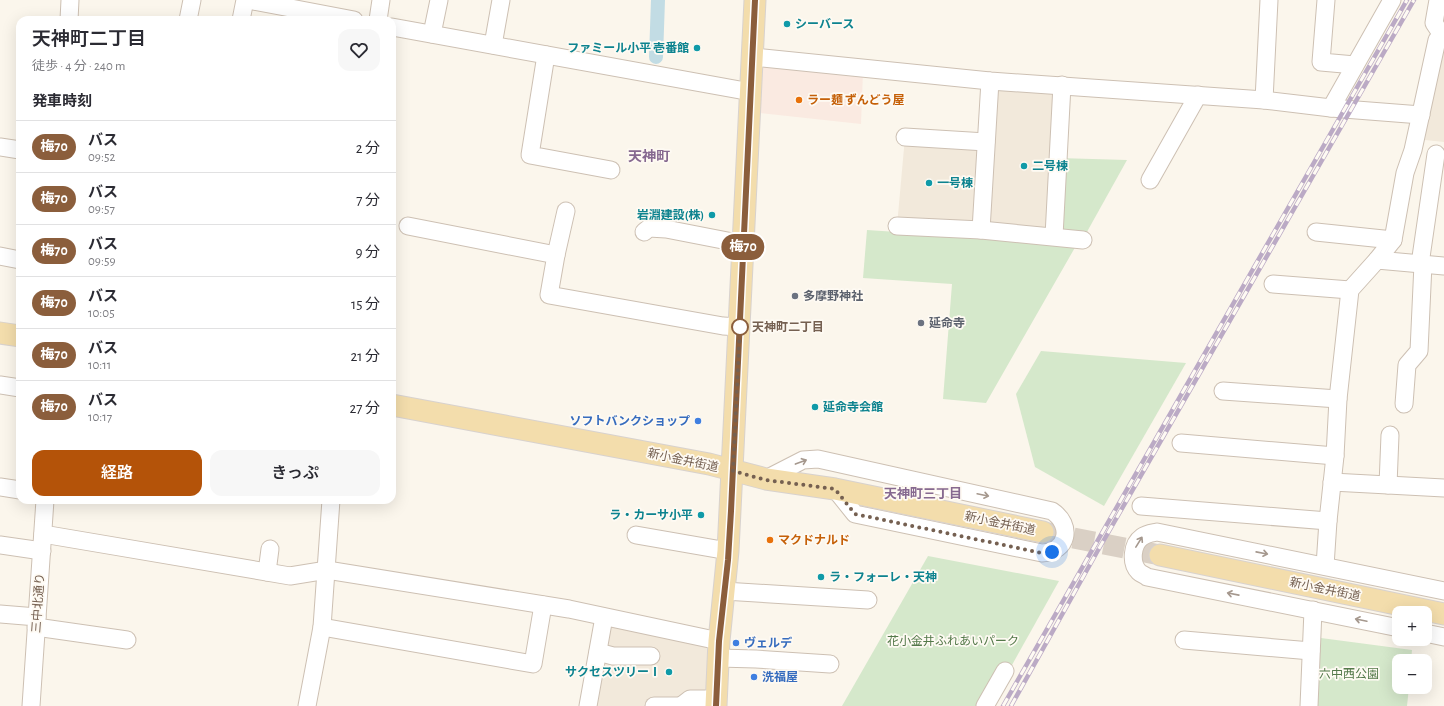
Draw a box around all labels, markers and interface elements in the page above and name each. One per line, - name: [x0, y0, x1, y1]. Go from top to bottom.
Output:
- place label: シーバース: [795, 17, 854, 30]
- marker: シーバース: [782, 19, 792, 29]
- button: heart: [338, 29, 380, 71]
- text: 天神町二丁目: [32, 30, 146, 49]
- place label: ファミール小平 壱番館: [567, 41, 689, 54]
- marker: ファミール小平 壱番館: [692, 43, 702, 53]
- text: 徒歩 · 4 分 · 240 m: [32, 60, 126, 73]
- place label: ラー麺 ずんどう屋: [807, 93, 904, 106]
- text: 発車時刻: [32, 94, 92, 109]
- marker: ラー麺 ずんどう屋: [794, 95, 804, 105]
- text: バス: [88, 133, 118, 148]
- text: 梅70: [40, 140, 68, 154]
- text: 2 分: [356, 141, 380, 156]
- district label: 天神町: [628, 148, 670, 164]
- text: 09:52: [88, 151, 115, 164]
- place label: 二号棟: [1032, 159, 1068, 172]
- marker: 二号棟: [1019, 161, 1029, 171]
- place label: 一号棟: [937, 176, 973, 189]
- marker: 一号棟: [924, 178, 934, 188]
- text: バス: [88, 185, 118, 200]
- text: 梅70: [40, 192, 68, 206]
- text: 7 分: [356, 193, 380, 208]
- text: 09:57: [88, 203, 115, 216]
- place label: 岩淵建設(株): [637, 208, 704, 222]
- marker: 岩淵建設(株): [707, 210, 717, 220]
- line badge: 梅70: [720, 234, 766, 260]
- text: バス: [88, 237, 118, 252]
- text: 梅70: [729, 240, 757, 254]
- text: 梅70: [40, 244, 68, 258]
- text: 9 分: [355, 245, 380, 260]
- text: 09:59: [88, 255, 116, 268]
- text: バス: [88, 289, 118, 304]
- place label: 多摩野神社: [803, 289, 863, 302]
- marker: 多摩野神社: [790, 291, 800, 301]
- text: 梅70: [40, 296, 68, 310]
- text: 15 分: [351, 297, 380, 312]
- text: 10:05: [88, 307, 115, 320]
- place label: 延命寺: [929, 316, 965, 329]
- marker: 天神町二丁目: [731, 318, 749, 336]
- marker: 延命寺: [916, 318, 926, 328]
- place label: 天神町二丁目: [752, 320, 824, 333]
- text: バス: [88, 341, 118, 356]
- text: 梅70: [40, 348, 68, 362]
- text: 21 分: [351, 349, 380, 364]
- text: 10:11: [88, 359, 111, 372]
- text: バス: [88, 393, 118, 408]
- text: 梅70: [40, 400, 68, 414]
- place label: 延命寺会館: [823, 400, 883, 413]
- text: 27 分: [349, 401, 380, 416]
- marker: 延命寺会館: [810, 402, 820, 412]
- text: 10:17: [88, 411, 112, 424]
- place label: ソフトバンクショップ: [569, 414, 690, 427]
- marker: ソフトバンクショップ: [693, 416, 703, 426]
- street label: 新小金井街道: [647, 446, 720, 473]
- button: 経路: [32, 450, 202, 496]
- button: きっぷ: [210, 450, 380, 496]
- one-way arrow: [795, 458, 807, 466]
- district label: 天神町三丁目: [884, 486, 962, 501]
- one-way arrow: [976, 492, 989, 500]
- place label: ラ・カーサ小平: [609, 509, 693, 521]
- street label: 新小金井街道: [964, 509, 1037, 536]
- marker: ラ・カーサ小平: [696, 510, 706, 520]
- place label: マクドナルド: [778, 534, 850, 546]
- marker: マクドナルド: [765, 535, 775, 545]
- one-way arrow: [1135, 536, 1143, 548]
- your location: [1042, 542, 1062, 562]
- one-way arrow: [1256, 550, 1269, 558]
- place label: ラ・フォーレ・天神: [829, 570, 937, 583]
- marker: ラ・フォーレ・天神: [816, 572, 826, 582]
- street label: 三中北通り: [29, 573, 46, 633]
- street label: 新小金井街道: [1289, 575, 1362, 602]
- one-way arrow: [1227, 590, 1240, 598]
- map controls: [1392, 606, 1432, 694]
- button: +: [1392, 606, 1432, 646]
- one-way arrow: [1355, 616, 1368, 624]
- park label: 花小金井ふれあいパーク: [887, 634, 1019, 647]
- place label: ヴェルデ: [744, 636, 793, 649]
- marker: ヴェルデ: [731, 638, 741, 648]
- button: −: [1392, 654, 1432, 694]
- place label: サクセスツリーⅠ: [565, 666, 661, 678]
- marker: サクセスツリーⅠ: [664, 667, 674, 677]
- park label: 六中西公園: [1319, 668, 1379, 680]
- place label: 洗福屋: [762, 671, 798, 683]
- marker: 洗福屋: [749, 672, 759, 682]

